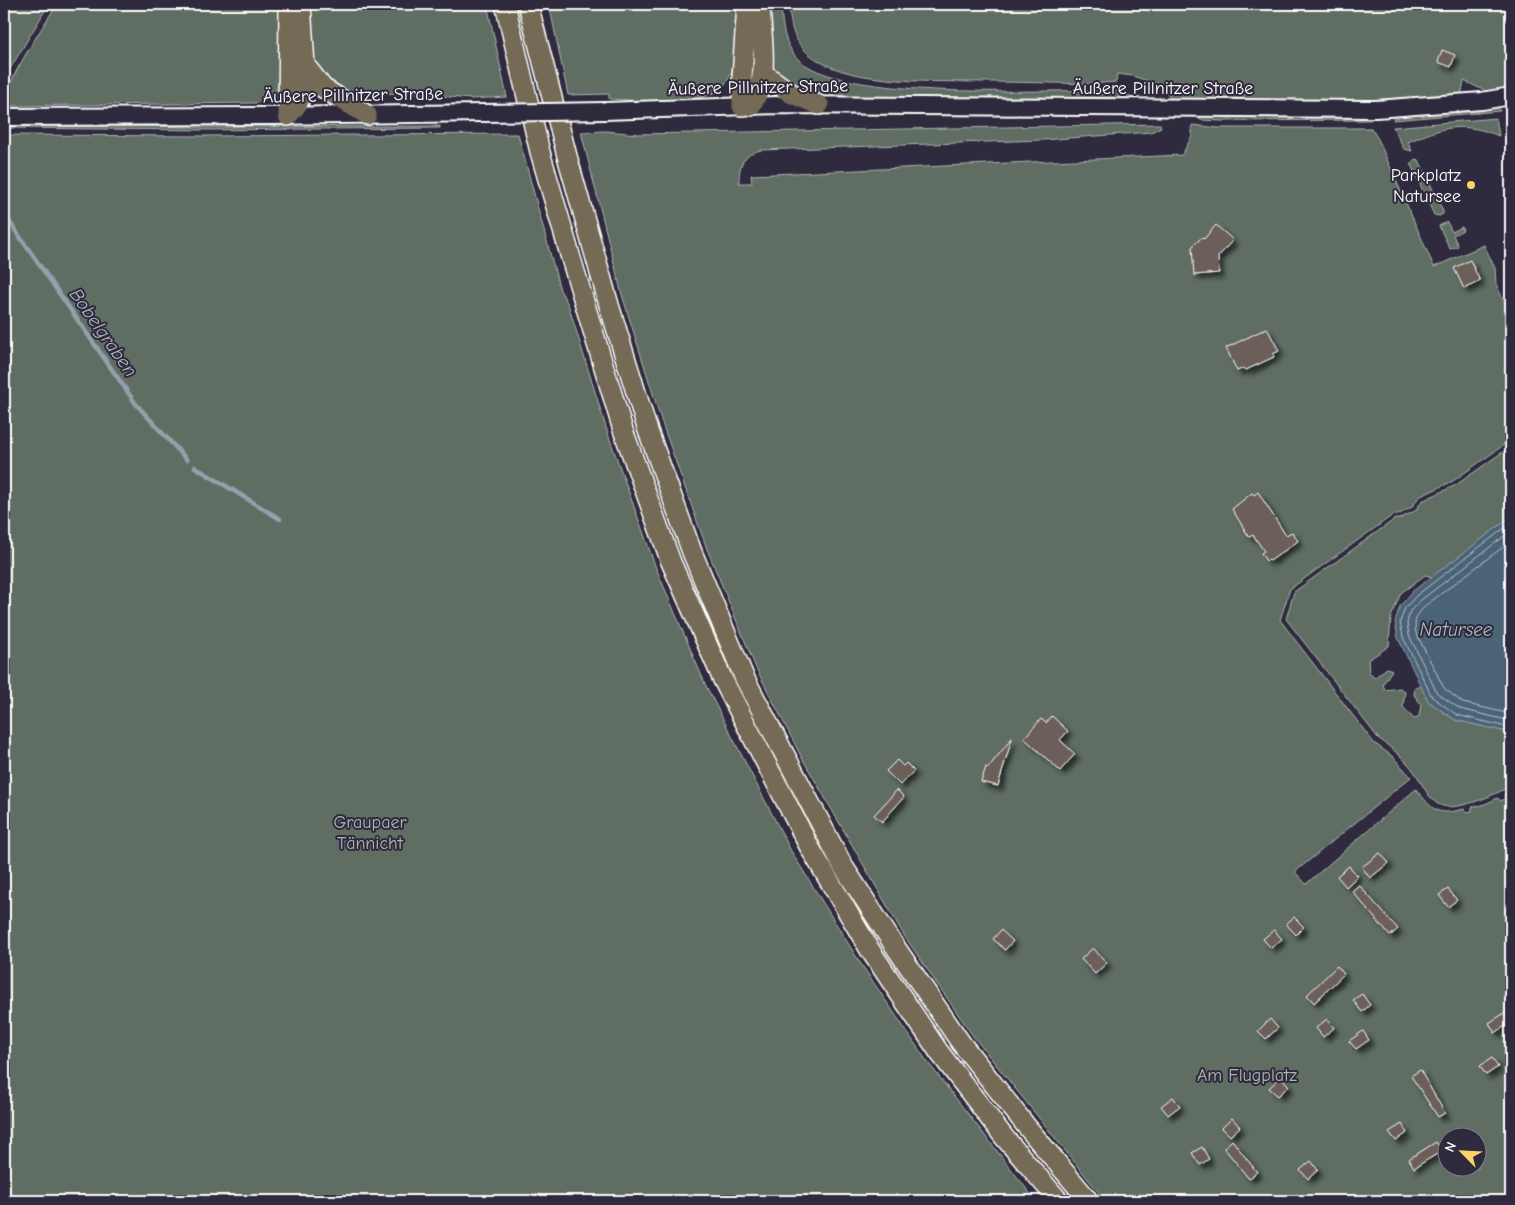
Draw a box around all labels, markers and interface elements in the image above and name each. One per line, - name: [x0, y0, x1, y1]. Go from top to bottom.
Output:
- street label: Äußere Pillnitzer Straße: [668, 75, 848, 100]
- street label: Äußere Pillnitzer Straße: [1073, 78, 1253, 99]
- street label: Äußere Pillnitzer Straße: [263, 83, 443, 108]
- place label: Parkplatz Natursee: [1391, 165, 1461, 207]
- marker: Parkplatz Natursee: [1465, 179, 1477, 191]
- water label: Bobelgraben: [65, 284, 142, 381]
- water label: Natursee: [1420, 619, 1493, 641]
- park label: Graupaer Tännicht: [333, 812, 407, 854]
- park label: Am Flugplatz: [1197, 1065, 1297, 1086]
- north arrow: [1438, 1128, 1488, 1178]
- text: N: [1441, 1139, 1460, 1155]

